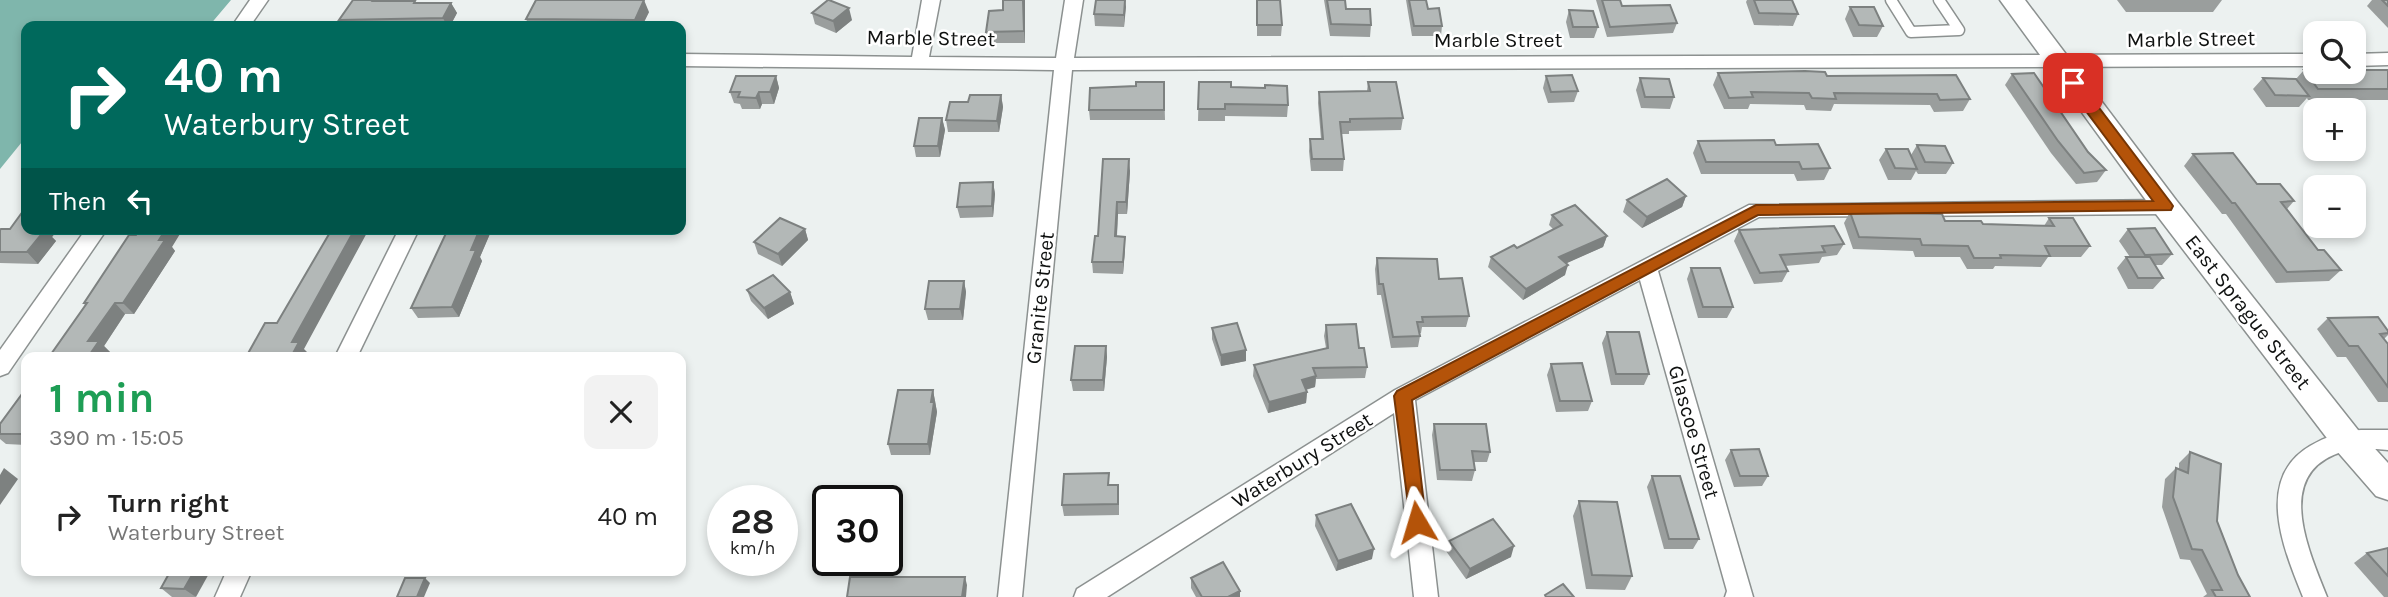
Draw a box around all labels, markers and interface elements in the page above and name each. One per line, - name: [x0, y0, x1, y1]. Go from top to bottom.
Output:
- map controls: [2303, 21, 2366, 238]
- button: search: [2303, 21, 2366, 84]
- street label: Marble Street: [866, 25, 996, 51]
- street label: Marble Street: [2126, 26, 2256, 52]
- street label: Marble Street: [1434, 28, 1562, 52]
- text: 40 m: [164, 47, 283, 104]
- icon: right: [49, 49, 140, 140]
- pin: [2043, 53, 2103, 113]
- icon: arrive: [2054, 64, 2092, 102]
- button: +: [2303, 98, 2366, 161]
- text: Waterbury Street: [164, 106, 409, 143]
- button: −: [2303, 175, 2366, 238]
- icon: left: [121, 182, 159, 220]
- text: Then: [49, 186, 107, 217]
- street label: East Sprague Street: [2180, 230, 2316, 394]
- street label: Granite Street: [1021, 231, 1059, 365]
- street label: Glascoe Street: [1663, 362, 1725, 502]
- text: 1 min: [49, 373, 154, 423]
- button: close: [584, 375, 658, 449]
- street label: Waterbury Street: [1227, 407, 1377, 513]
- text: 390 m · 15:05: [49, 424, 184, 451]
- speed limit sign: 30: [812, 485, 903, 576]
- position arrow: [1380, 485, 1454, 559]
- text: Turn right: [108, 488, 229, 519]
- icon: right: [49, 498, 87, 536]
- text: 40 m: [598, 501, 658, 532]
- text: 28: [731, 501, 774, 542]
- text: Waterbury Street: [108, 519, 284, 546]
- text: km/h: [730, 537, 775, 559]

